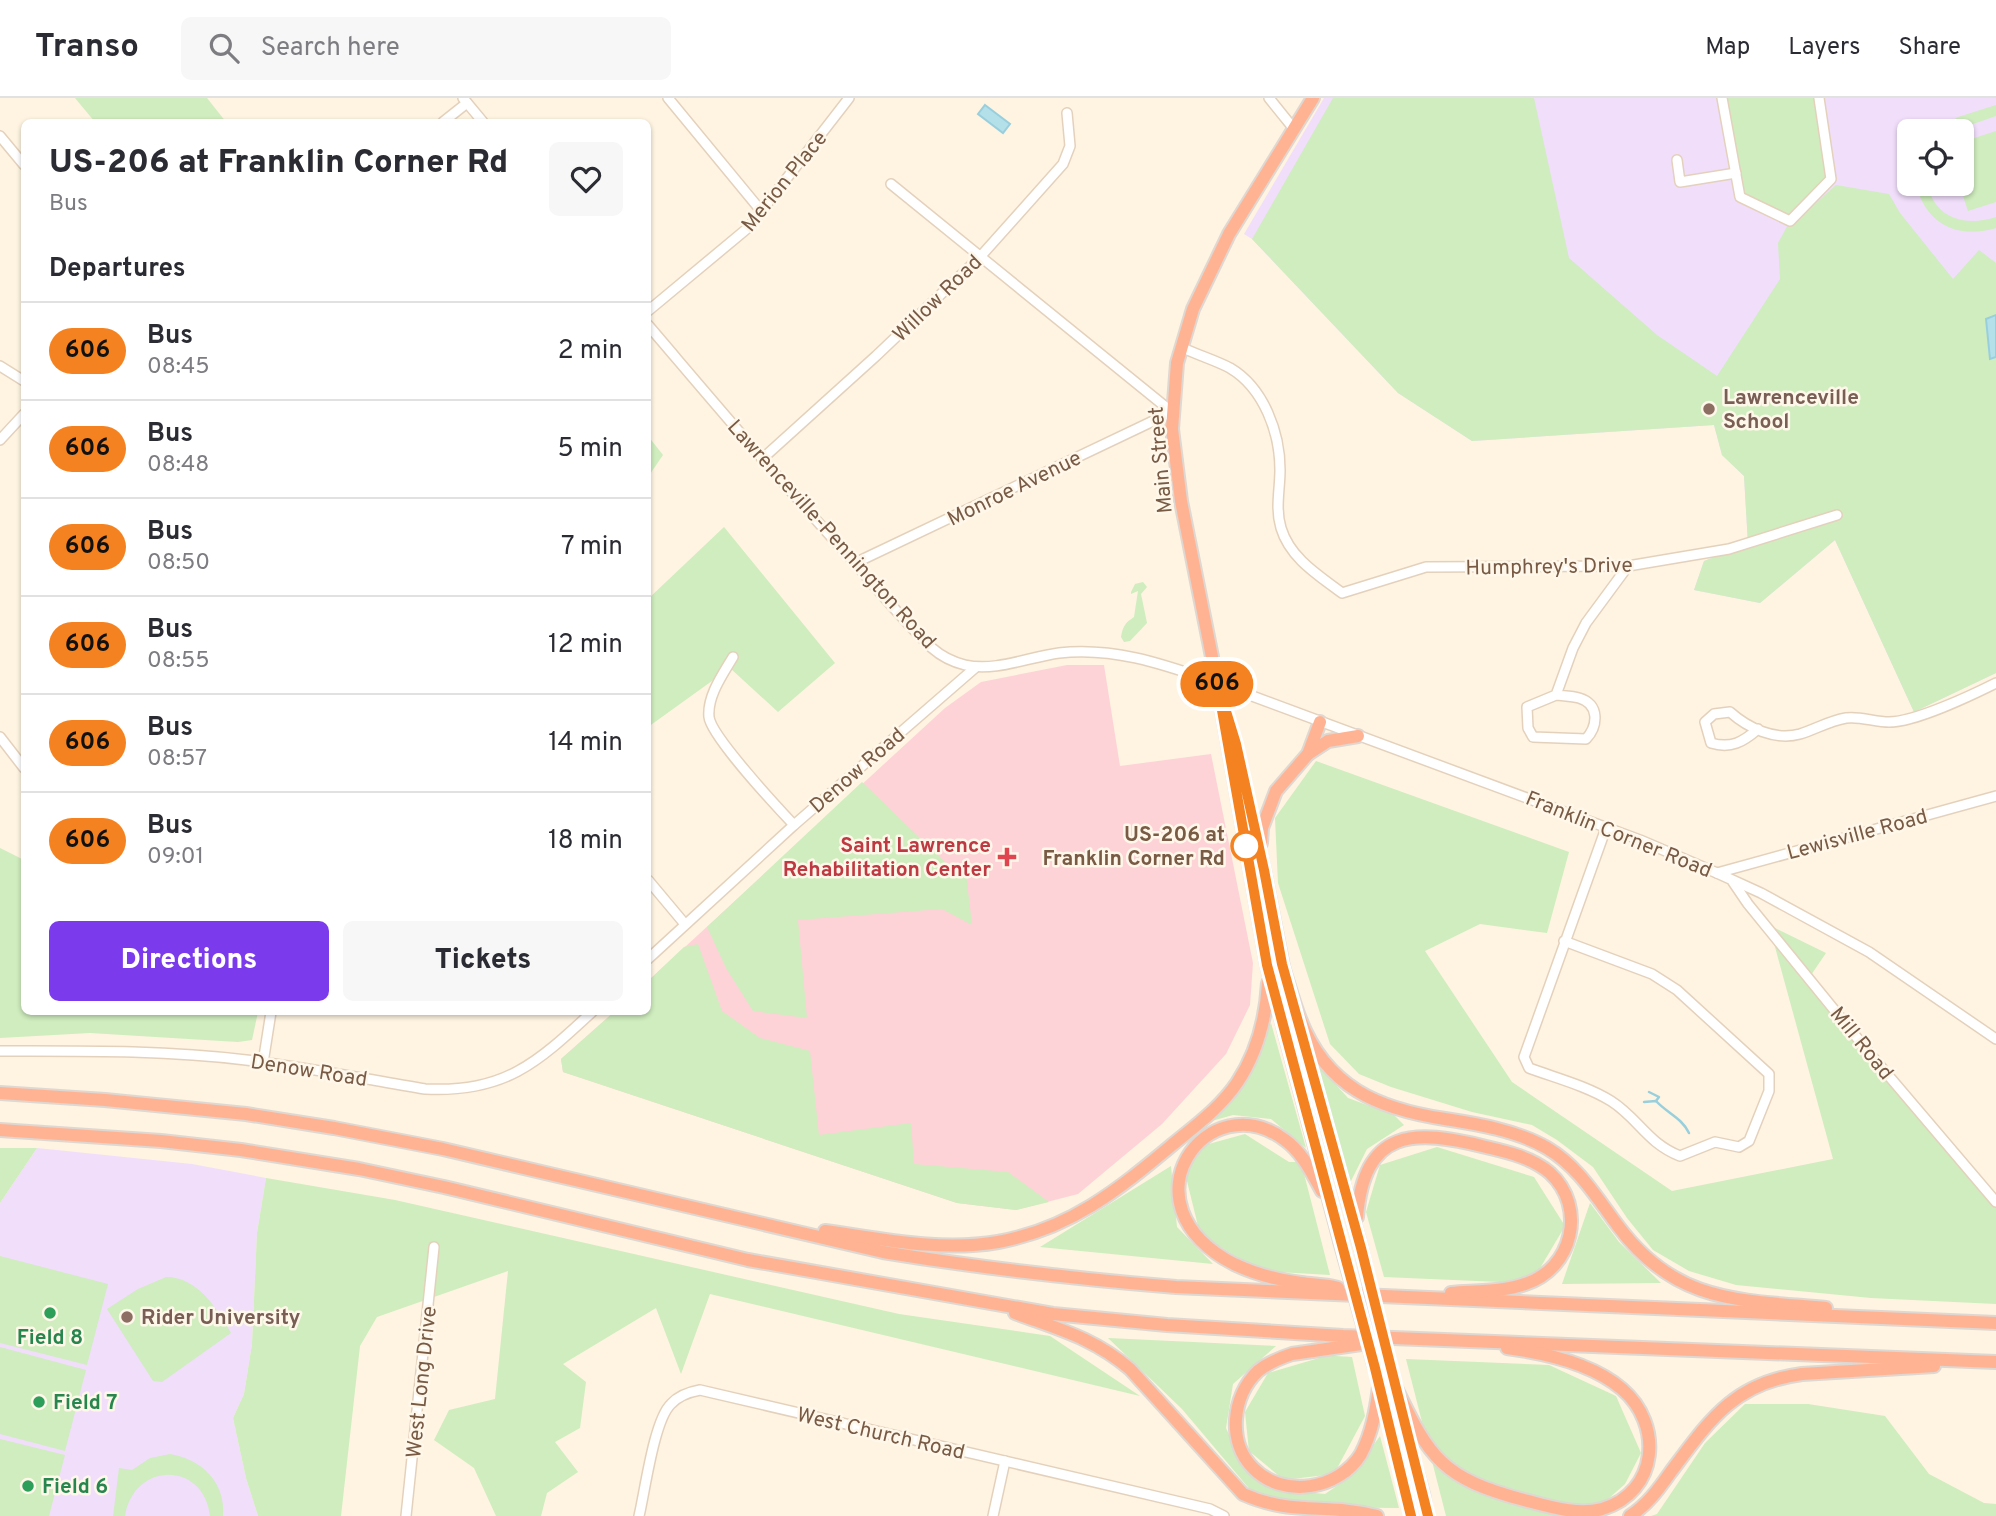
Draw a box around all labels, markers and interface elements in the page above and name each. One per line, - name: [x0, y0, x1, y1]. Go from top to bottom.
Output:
- search box: [181, 17, 671, 80]
- text: Transo: [35, 27, 139, 69]
- icon: search: [205, 29, 243, 67]
- text: Search here: [261, 32, 400, 65]
- text: Map: [1705, 33, 1750, 63]
- text: Layers: [1788, 33, 1860, 63]
- text: Share: [1898, 33, 1961, 63]
- map controls: [1897, 119, 1974, 196]
- button: locate: [1897, 119, 1974, 196]
- street label: Merion Place: [736, 126, 834, 238]
- button: heart: [549, 142, 623, 216]
- text: US-206 at Franklin Corner Rd: [49, 143, 508, 185]
- text: Bus: [49, 190, 88, 219]
- street label: Willow Road: [888, 250, 988, 348]
- text: Departures: [49, 253, 186, 286]
- text: Bus: [147, 320, 193, 353]
- text: 2 min: [558, 335, 623, 368]
- text: 606: [65, 336, 110, 366]
- text: 08:45: [147, 353, 210, 382]
- place label: Lawrenceville School: [1723, 385, 1859, 436]
- marker: Lawrenceville School: [1701, 401, 1717, 417]
- street label: Main Street: [1143, 405, 1180, 514]
- street label: Lawrenceville-Pennington Road: [721, 415, 941, 655]
- text: Bus: [147, 418, 193, 451]
- text: 5 min: [557, 433, 623, 466]
- text: 606: [65, 434, 110, 464]
- street label: Monroe Avenue: [943, 445, 1086, 533]
- text: 08:48: [147, 451, 209, 480]
- text: Bus: [147, 516, 193, 549]
- text: 7 min: [561, 531, 623, 564]
- text: 606: [65, 532, 110, 562]
- text: 08:50: [147, 549, 210, 578]
- street label: Humphrey's Drive: [1465, 553, 1633, 582]
- text: Bus: [147, 614, 193, 647]
- text: 12 min: [548, 629, 623, 662]
- text: 606: [65, 630, 110, 660]
- text: 08:55: [147, 647, 210, 676]
- line badge: 606: [1177, 661, 1257, 707]
- text: 606: [1194, 669, 1240, 699]
- text: Bus: [147, 712, 193, 745]
- street label: Denow Road: [805, 722, 911, 820]
- text: 14 min: [548, 727, 623, 760]
- text: 606: [65, 728, 110, 758]
- text: 08:57: [147, 745, 207, 774]
- street label: Franklin Corner Road: [1521, 786, 1716, 885]
- street label: Lewisville Road: [1784, 804, 1931, 867]
- text: Bus: [147, 810, 193, 843]
- place label: US-206 at Franklin Corner Rd: [1043, 822, 1225, 873]
- text: 18 min: [548, 825, 623, 858]
- text: 606: [65, 826, 110, 856]
- marker: US-206 at Franklin Corner Rd: [1231, 831, 1261, 861]
- place label: Saint Lawrence Rehabilitation Center: [783, 833, 991, 884]
- text: 09:01: [147, 843, 204, 872]
- marker: Saint Lawrence Rehabilitation Center: [997, 847, 1017, 867]
- button: Directions: [49, 921, 329, 1001]
- button: Tickets: [343, 921, 623, 1001]
- street label: Mill Road: [1823, 1002, 1899, 1086]
- street label: Denow Road: [248, 1049, 369, 1094]
- marker: Field 8: [42, 1305, 58, 1321]
- place label: Rider University: [141, 1305, 301, 1332]
- street label: West Long Drive: [401, 1305, 444, 1460]
- marker: Rider University: [119, 1309, 135, 1325]
- place label: Field 8: [17, 1325, 83, 1352]
- place label: Field 7: [53, 1390, 118, 1417]
- marker: Field 7: [31, 1394, 47, 1410]
- street label: West Church Road: [794, 1402, 967, 1467]
- place label: Field 6: [42, 1474, 108, 1501]
- marker: Field 6: [20, 1478, 36, 1494]

